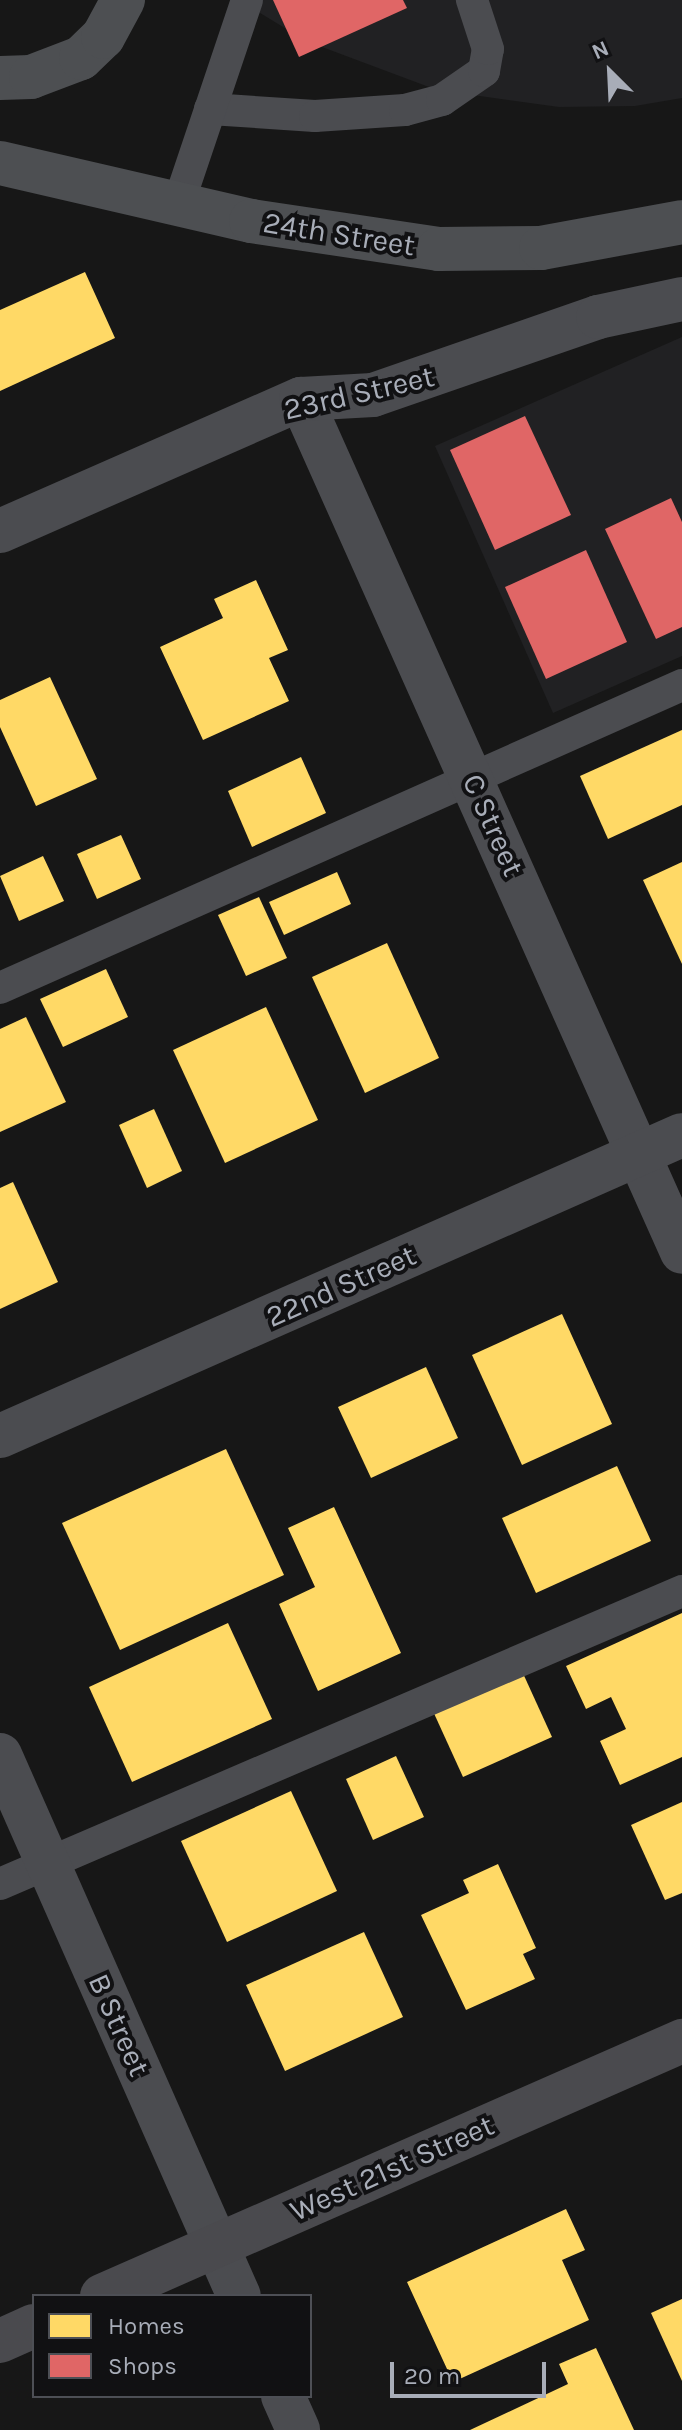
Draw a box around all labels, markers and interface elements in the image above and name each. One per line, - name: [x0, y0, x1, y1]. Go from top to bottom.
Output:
- north arrow: [570, 32, 650, 112]
- text: N: [588, 35, 613, 65]
- street label: 24th Street: [261, 204, 417, 264]
- street label: 23rd Street: [280, 358, 438, 428]
- street label: C Street: [455, 768, 531, 882]
- street label: 22nd Street: [261, 1237, 421, 1335]
- street label: B Street: [81, 1968, 157, 2082]
- street label: West 21st Street: [285, 2107, 499, 2229]
- legend: [32, 2294, 312, 2398]
- text: Homes: [108, 2312, 185, 2340]
- scale bar: [394, 2346, 550, 2396]
- text: Shops: [108, 2352, 177, 2380]
- text: 20 m: [404, 2362, 460, 2390]

